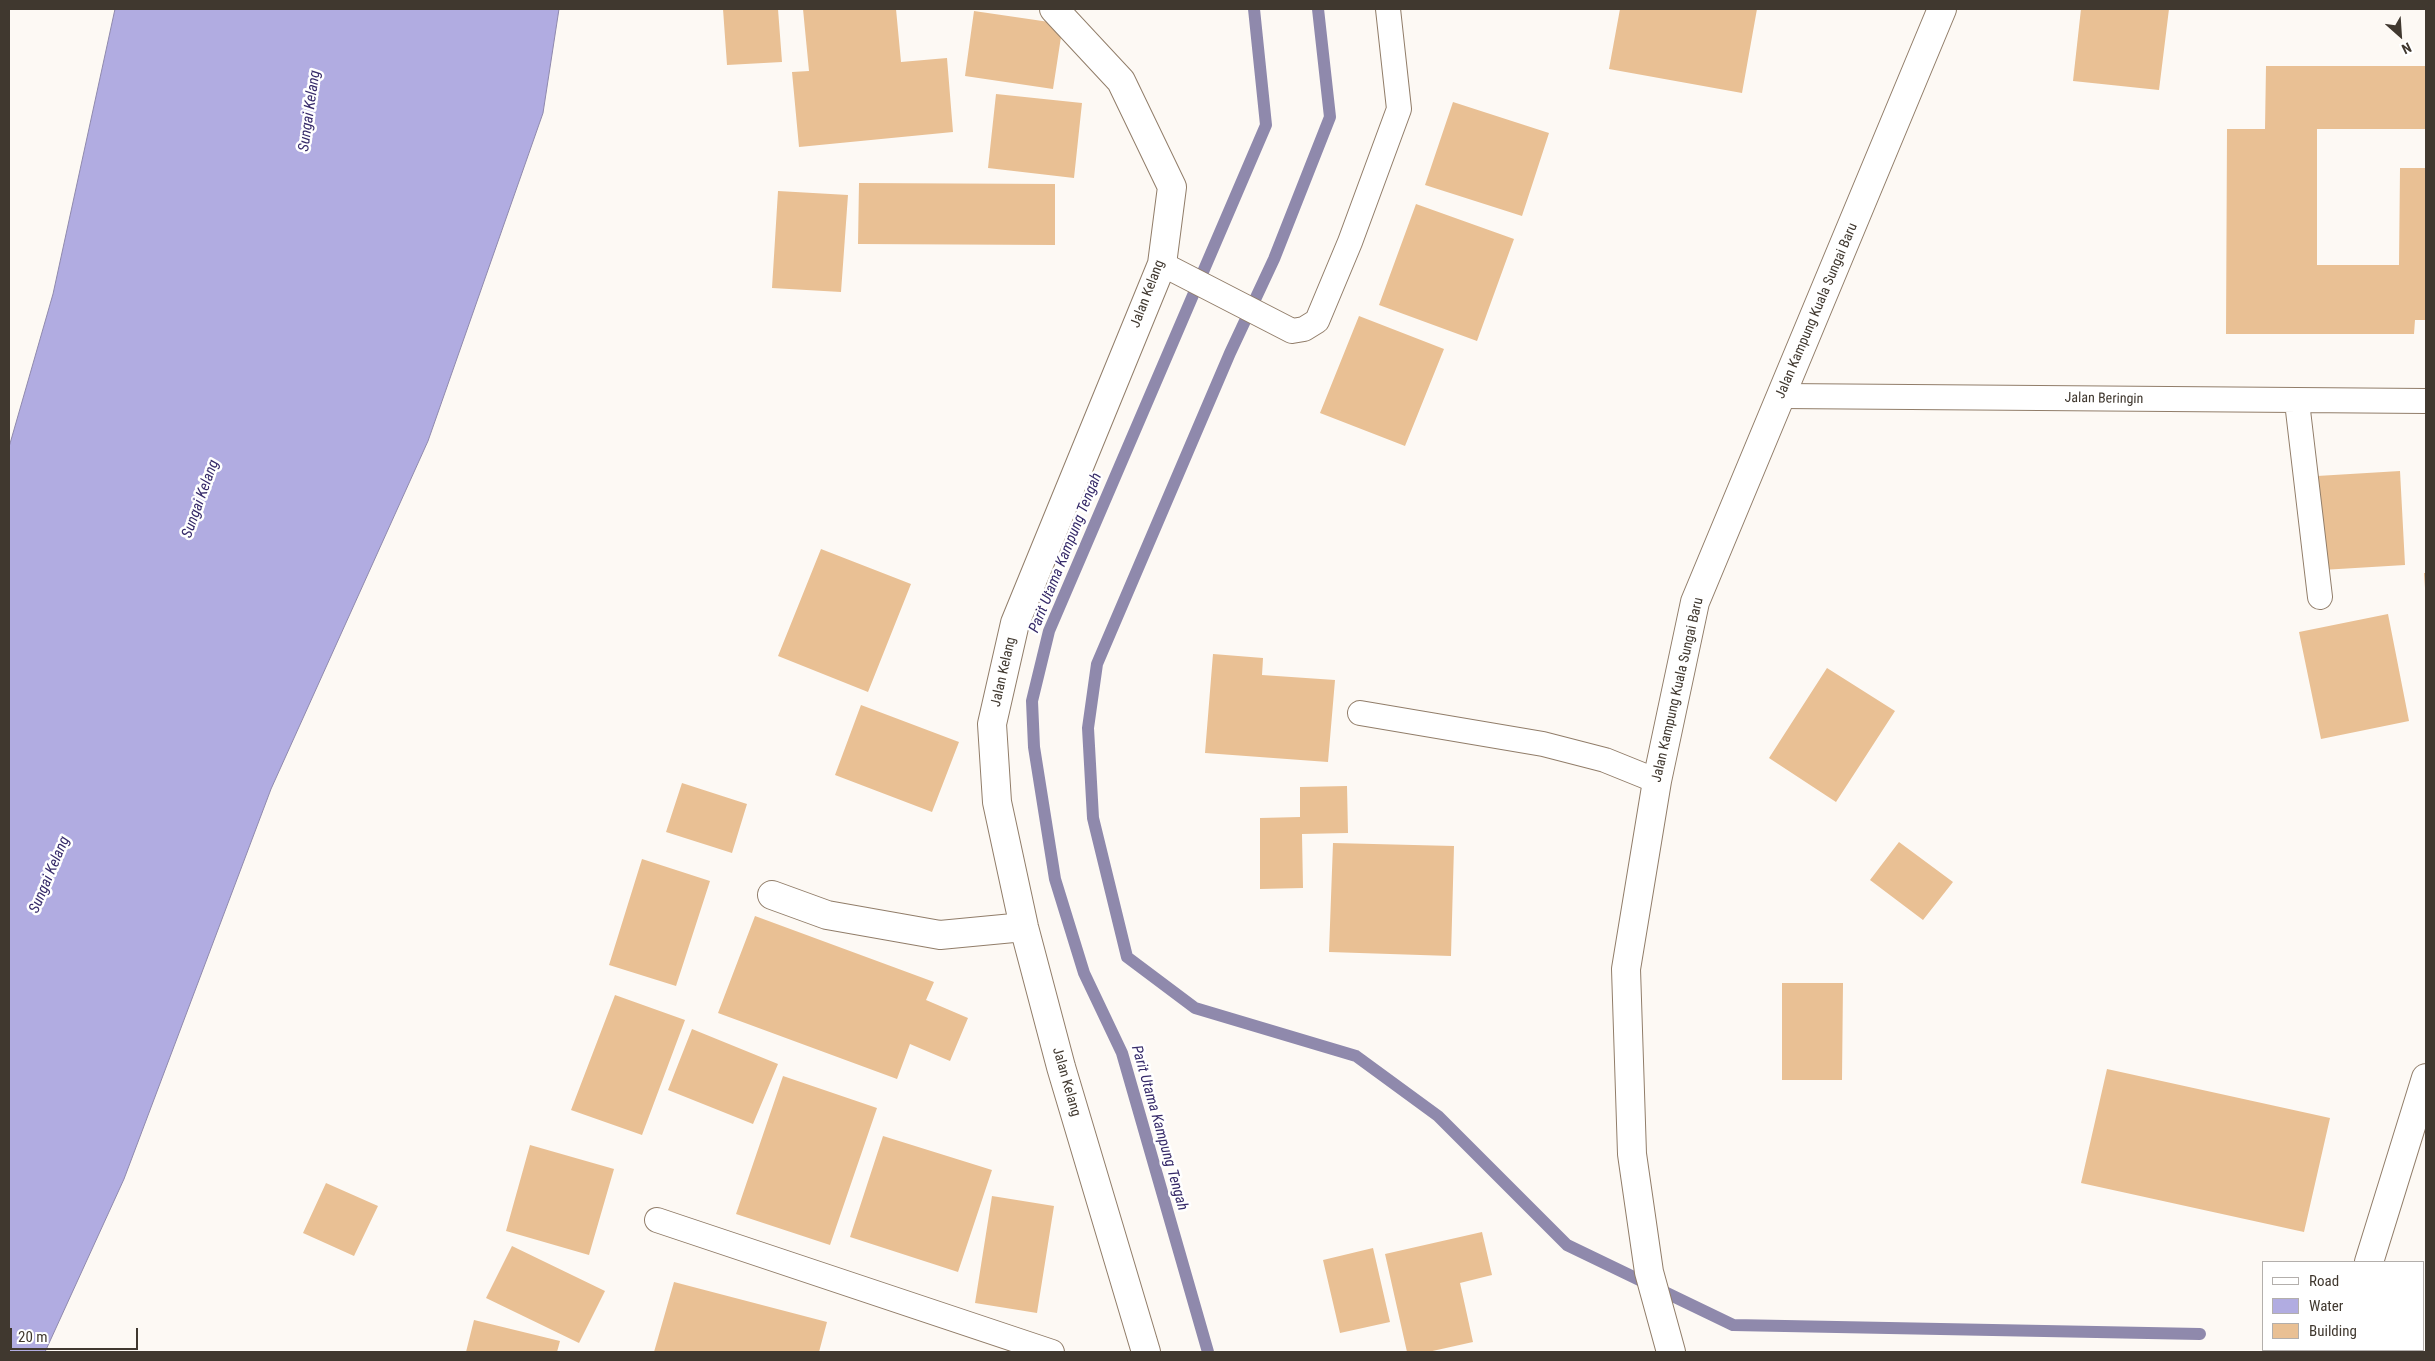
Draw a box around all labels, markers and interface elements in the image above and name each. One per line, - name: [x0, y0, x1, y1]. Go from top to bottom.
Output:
- north arrow: [2375, 10, 2425, 60]
- text: N: [2399, 39, 2414, 58]
- water label: Sungai Kelang: [295, 69, 325, 153]
- street label: Jalan Kampung Kuala Sungai Baru: [1772, 221, 1862, 401]
- street label: Jalan Kelang: [1127, 258, 1169, 330]
- street label: Jalan Beringin: [2064, 390, 2144, 408]
- water label: Sungai Kelang: [179, 458, 223, 540]
- water label: Parit Utama Kampung Tengah: [1026, 470, 1106, 636]
- street label: Jalan Kampung Kuala Sungai Baru: [1649, 596, 1707, 784]
- street label: Jalan Kelang: [988, 636, 1020, 708]
- water label: Sungai Kelang: [26, 834, 74, 916]
- water label: Parit Utama Kampung Tengah: [1127, 1043, 1191, 1213]
- street label: Jalan Kelang: [1048, 1046, 1084, 1118]
- legend: [2262, 1261, 2425, 1351]
- text: Road: [2309, 1272, 2339, 1290]
- text: Water: [2309, 1297, 2343, 1315]
- scale bar: [12, 1318, 140, 1350]
- text: Building: [2309, 1322, 2357, 1340]
- text: 20 m: [18, 1328, 48, 1346]

